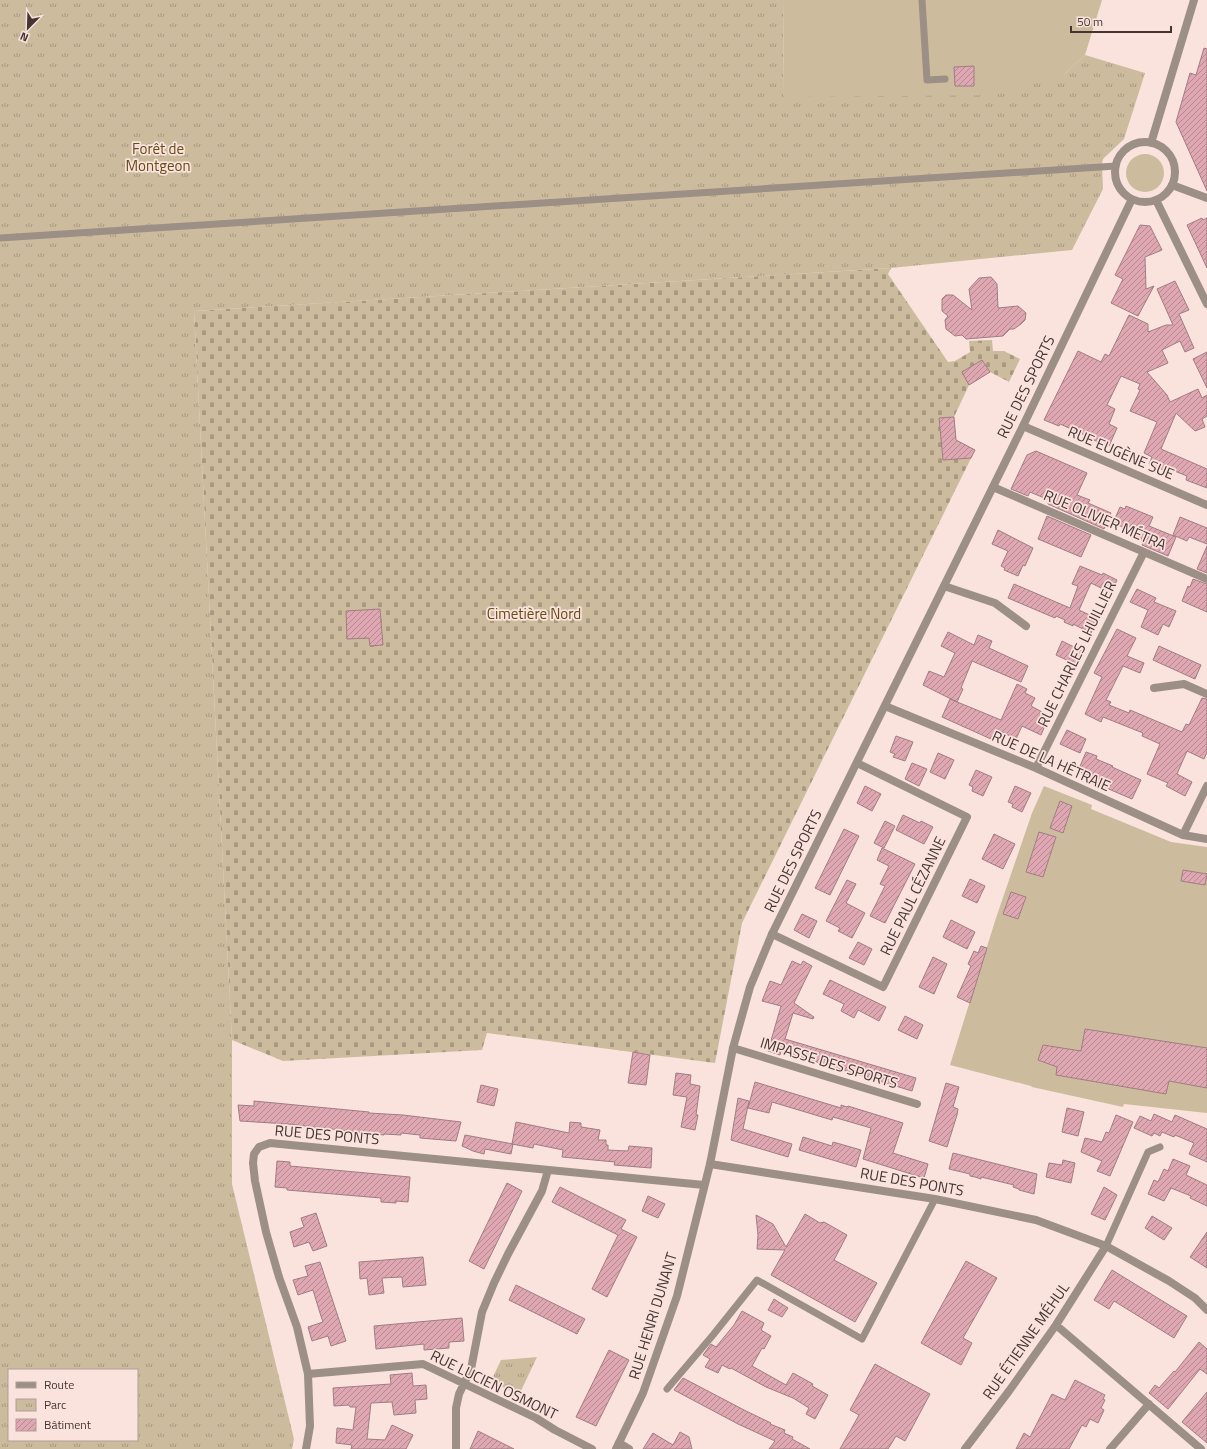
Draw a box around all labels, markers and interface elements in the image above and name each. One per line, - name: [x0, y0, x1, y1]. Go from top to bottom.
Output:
- north arrow: [8, 8, 48, 48]
- scale bar: [1071, 8, 1171, 34]
- text: 50 m: [1077, 12, 1103, 31]
- text: N: [17, 28, 31, 46]
- park label: Forêt de Montgeon: [126, 137, 190, 177]
- street label: RUE DES SPORTS: [991, 331, 1060, 442]
- street label: RUE EUGÈNE SUE: [1064, 420, 1178, 485]
- street label: RUE OLIVIER MÉTRA: [1040, 483, 1170, 556]
- street label: RUE CHARLES LHUILLIER: [1031, 577, 1122, 731]
- park label: Cimetière Nord: [487, 602, 581, 625]
- street label: RUE DE LA HÊTRAIE: [988, 724, 1114, 797]
- street label: RUE DES SPORTS: [758, 805, 827, 916]
- street label: RUE PAUL CÉZANNE: [874, 832, 951, 959]
- street label: IMPASSE DES SPORTS: [757, 1031, 901, 1094]
- street label: RUE DES PONTS: [274, 1118, 380, 1151]
- street label: RUE DES PONTS: [858, 1161, 966, 1202]
- street label: RUE HENRI DUNANT: [622, 1249, 683, 1382]
- street label: RUE ÉTIENNE MÉHUL: [976, 1277, 1075, 1404]
- street label: RUE LUCIEN OSMONT: [427, 1344, 562, 1425]
- legend: [8, 1369, 138, 1441]
- text: Route: [44, 1375, 74, 1394]
- text: Parc: [44, 1395, 66, 1414]
- text: Bâtiment: [44, 1415, 92, 1434]

